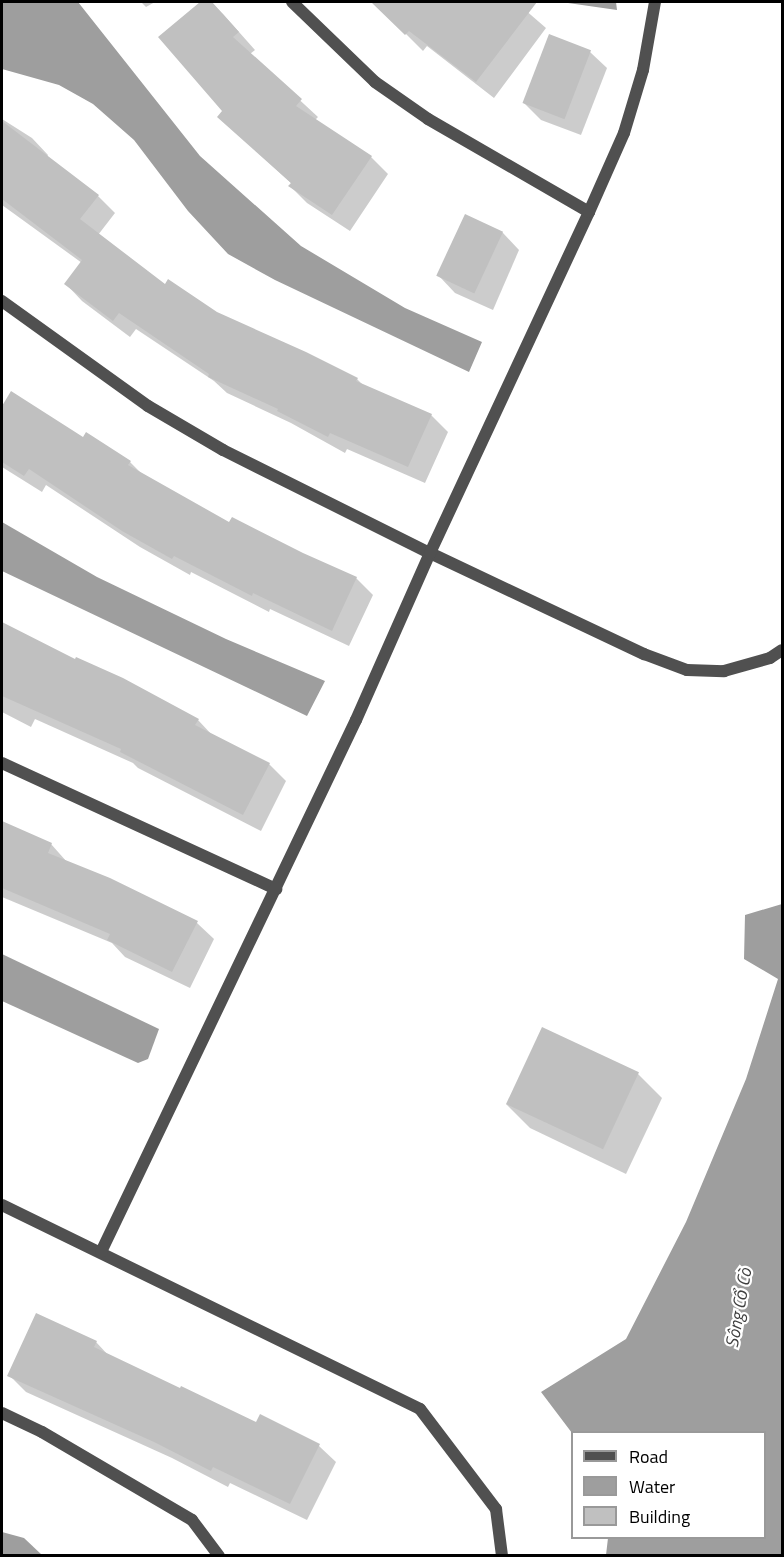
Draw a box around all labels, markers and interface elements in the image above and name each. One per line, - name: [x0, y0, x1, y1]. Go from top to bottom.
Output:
- water label: Sông Cổ Cò: [721, 1267, 757, 1349]
- legend: [571, 1431, 766, 1539]
- text: Road: [629, 1443, 668, 1470]
- text: Water: [629, 1473, 675, 1500]
- text: Building: [629, 1503, 690, 1530]

